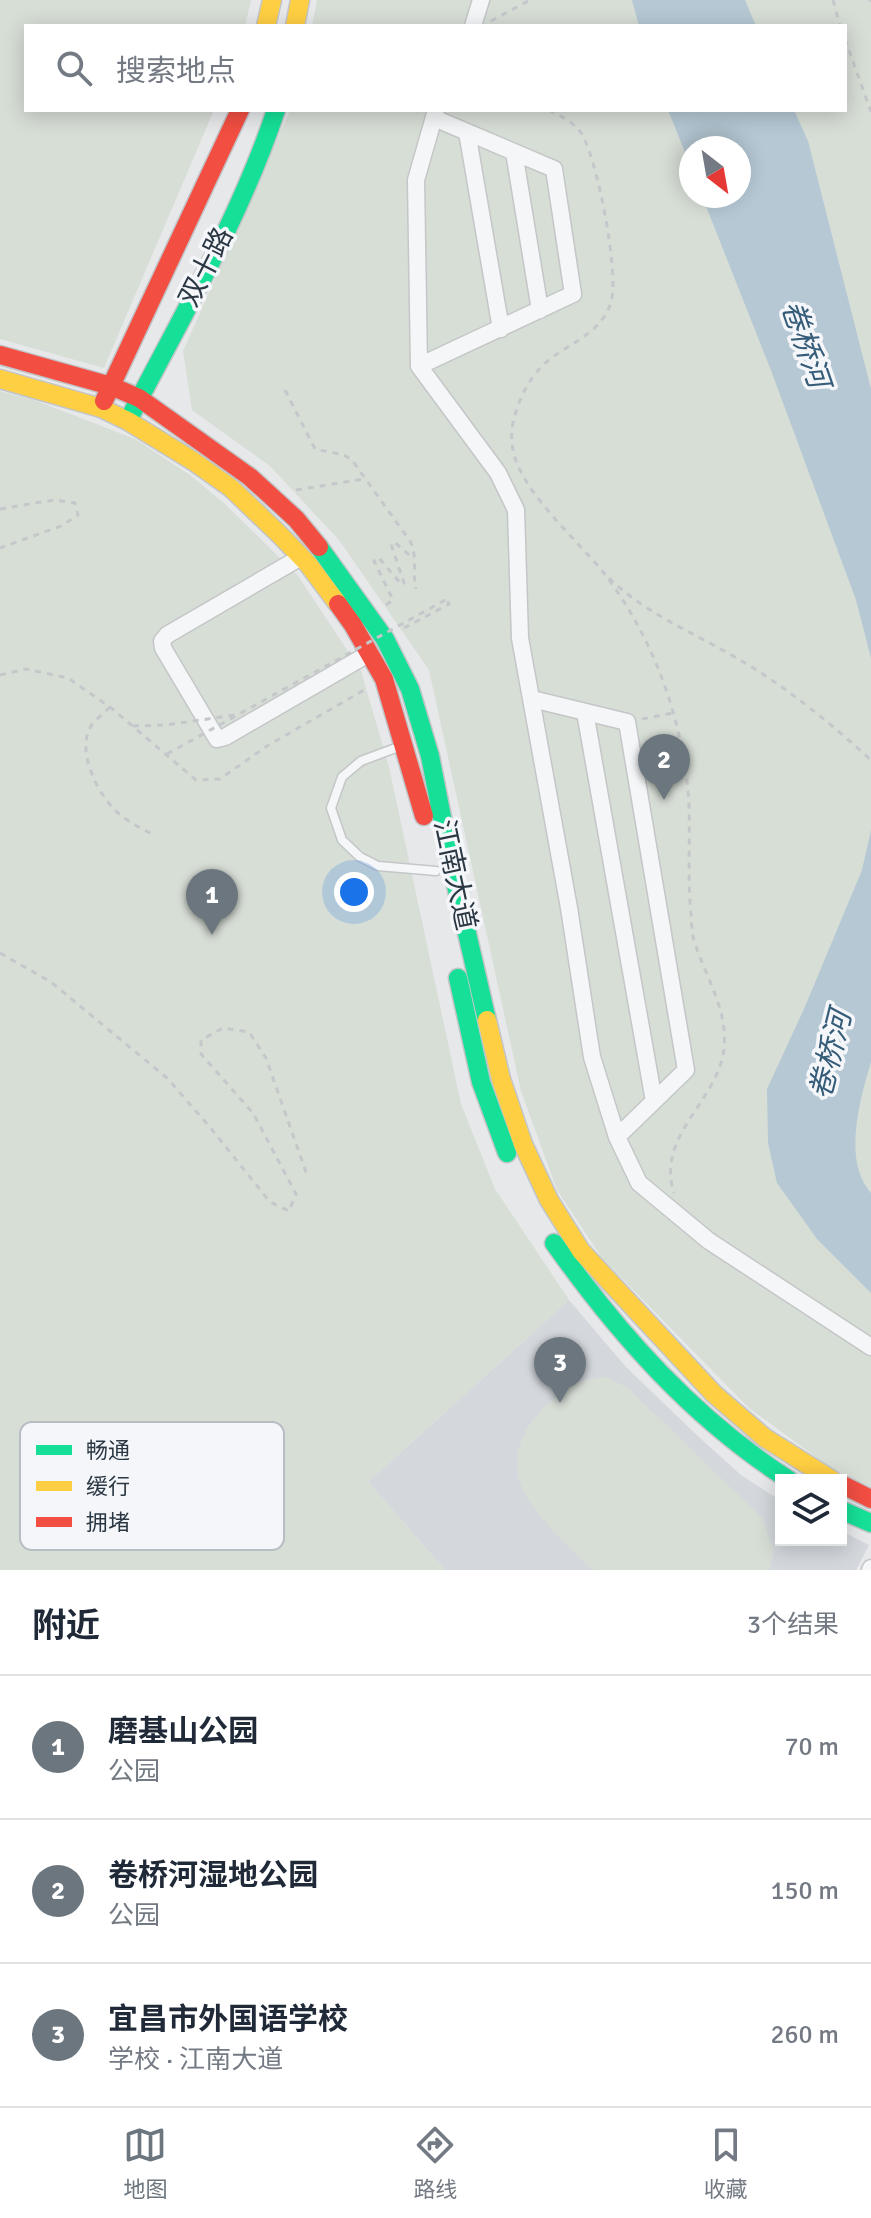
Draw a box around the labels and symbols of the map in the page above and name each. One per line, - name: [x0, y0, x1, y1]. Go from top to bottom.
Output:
- north arrow: [679, 136, 751, 208]
- street label: 双十路: [172, 222, 240, 312]
- water label: 卷桥河: [773, 295, 839, 397]
- pin: 2: [638, 734, 690, 800]
- street label: 江南大道: [427, 817, 483, 933]
- pin: 1: [186, 869, 238, 935]
- your location: [334, 872, 374, 912]
- water label: 卷桥河: [802, 1002, 861, 1103]
- pin: 3: [534, 1337, 586, 1403]
- legend: [20, 1422, 284, 1550]
- text: 畅通: [86, 1437, 130, 1464]
- text: 缓行: [86, 1473, 130, 1500]
- text: 拥堵: [86, 1509, 130, 1536]

